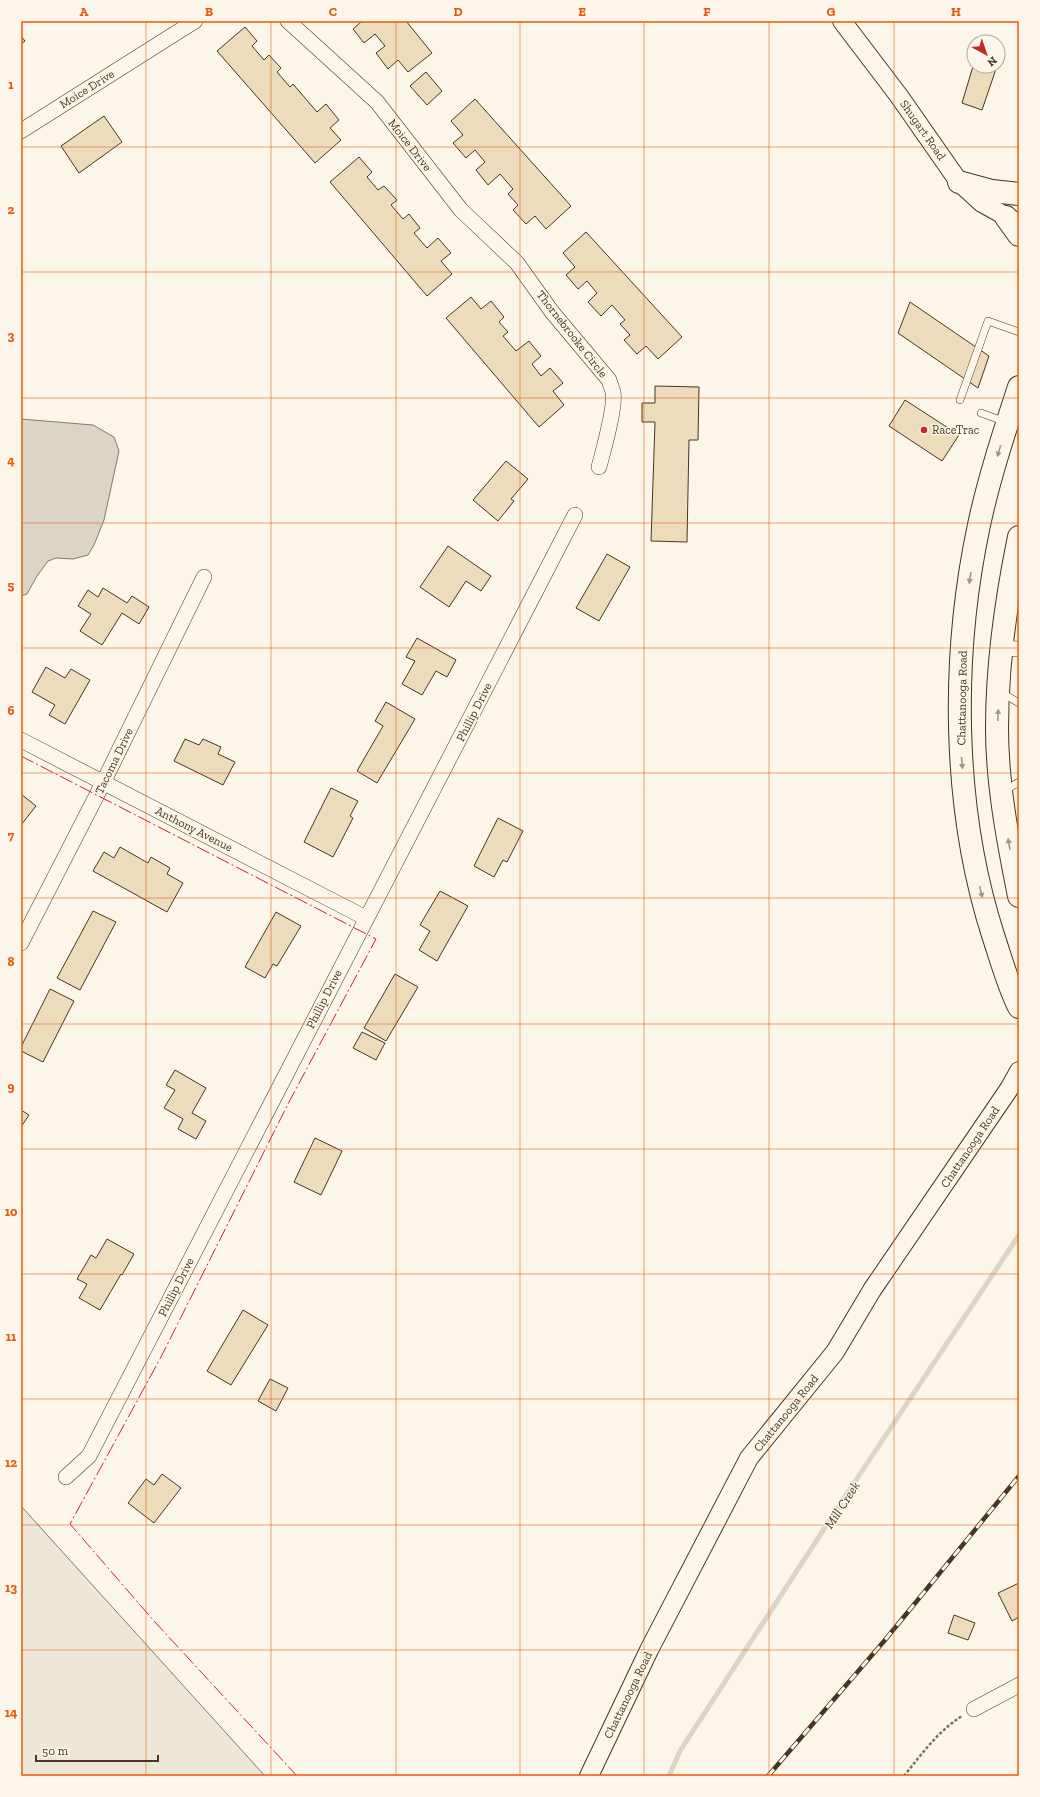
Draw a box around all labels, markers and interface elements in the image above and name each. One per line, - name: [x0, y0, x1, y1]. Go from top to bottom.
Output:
- text: A: [80, 4, 89, 19]
- text: B: [205, 4, 213, 19]
- text: C: [329, 4, 337, 19]
- text: D: [453, 4, 463, 19]
- text: E: [578, 4, 586, 19]
- text: F: [703, 4, 711, 19]
- text: G: [827, 4, 836, 19]
- text: H: [951, 4, 961, 19]
- north arrow: [966, 34, 1006, 74]
- text: N: [984, 54, 999, 69]
- street label: Moice Drive: [57, 66, 117, 111]
- text: 1: [8, 77, 14, 92]
- street label: Shugart Road: [897, 97, 949, 163]
- street label: Moice Drive: [385, 116, 435, 174]
- text: 2: [8, 202, 15, 217]
- street label: Thornebrooke Circle: [534, 288, 611, 381]
- text: 3: [8, 328, 15, 343]
- place label: RaceTrac: [932, 423, 980, 437]
- marker: RaceTrac: [919, 425, 929, 435]
- one-way arrow: [996, 445, 1002, 457]
- text: 4: [7, 453, 15, 468]
- one-way arrow: [967, 572, 973, 584]
- text: 5: [8, 578, 15, 593]
- street label: Chattanooga Road: [954, 650, 970, 746]
- street label: Phillip Drive: [453, 680, 495, 744]
- text: 6: [8, 703, 15, 718]
- one-way arrow: [994, 709, 1001, 721]
- street label: Tacoma Drive: [92, 725, 136, 796]
- one-way arrow: [959, 757, 966, 769]
- street label: Anthony Avenue: [153, 804, 235, 855]
- text: 7: [8, 828, 15, 843]
- one-way arrow: [1006, 838, 1012, 851]
- one-way arrow: [978, 886, 984, 898]
- text: 8: [7, 954, 15, 969]
- street label: Phillip Drive: [303, 967, 345, 1031]
- text: 9: [8, 1079, 15, 1094]
- street label: Chattanooga Road: [938, 1103, 1003, 1190]
- text: 10: [5, 1204, 18, 1219]
- street label: Phillip Drive: [155, 1255, 197, 1319]
- text: 11: [6, 1329, 17, 1344]
- street label: Chattanooga Road: [751, 1371, 822, 1454]
- text: 12: [5, 1455, 17, 1470]
- water label: Mill Creek: [821, 1479, 863, 1531]
- text: 13: [5, 1580, 17, 1595]
- street label: Chattanooga Road: [601, 1649, 655, 1741]
- text: 14: [5, 1705, 18, 1720]
- scale bar: [36, 1737, 158, 1763]
- text: 50 m: [42, 1744, 69, 1758]

